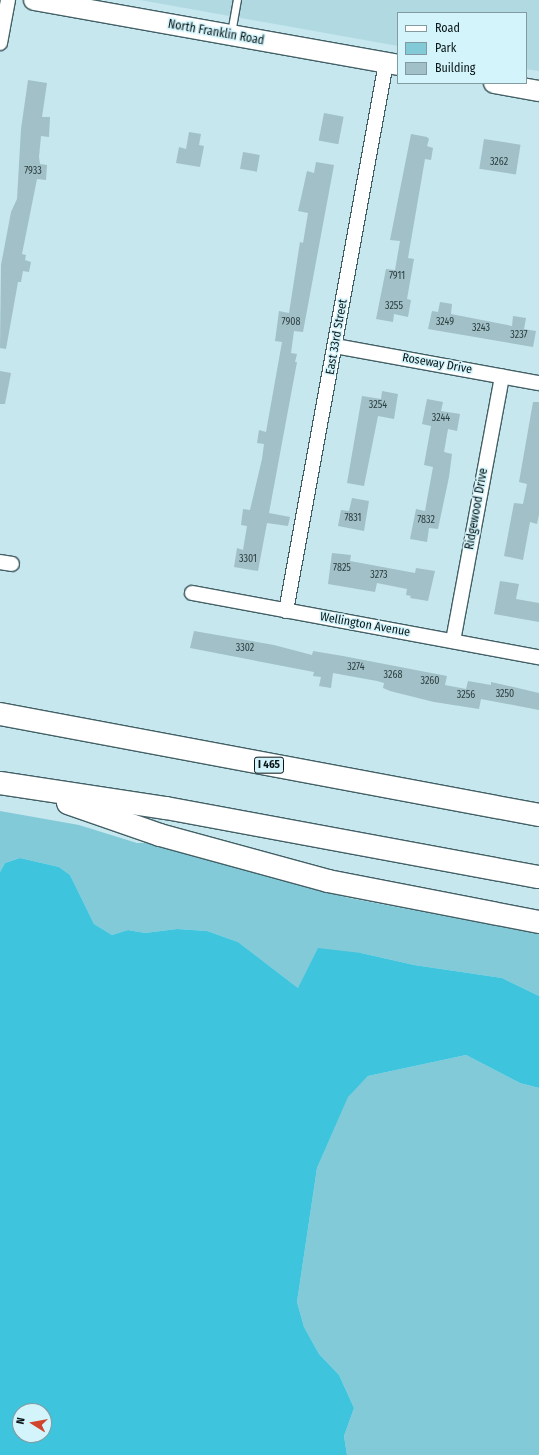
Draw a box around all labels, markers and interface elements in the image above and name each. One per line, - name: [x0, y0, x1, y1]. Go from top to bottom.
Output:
- legend: [397, 12, 527, 84]
- street label: North Franklin Road: [167, 17, 265, 49]
- text: Road: [435, 21, 460, 35]
- text: Park: [435, 41, 456, 55]
- text: Building: [435, 61, 475, 75]
- house number: 3262: [490, 157, 508, 169]
- house number: 7933: [24, 166, 42, 178]
- house number: 7911: [389, 271, 405, 283]
- street label: East 33rd Street: [323, 298, 351, 376]
- house number: 3255: [385, 301, 403, 313]
- house number: 7908: [282, 317, 300, 329]
- house number: 3249: [436, 317, 454, 329]
- house number: 3243: [472, 323, 490, 335]
- house number: 3237: [510, 330, 528, 342]
- street label: Roseway Drive: [401, 351, 473, 377]
- house number: 3254: [369, 400, 387, 412]
- house number: 3244: [432, 413, 450, 425]
- street label: Ridgewood Drive: [463, 467, 491, 551]
- house number: 7831: [344, 513, 362, 525]
- house number: 7832: [417, 515, 435, 527]
- house number: 3301: [239, 554, 257, 566]
- house number: 7825: [333, 563, 351, 575]
- house number: 3273: [370, 570, 388, 582]
- street label: Wellington Avenue: [319, 610, 411, 640]
- house number: 3302: [236, 643, 254, 655]
- house number: 3274: [347, 662, 365, 674]
- house number: 3268: [384, 670, 402, 682]
- house number: 3260: [420, 676, 440, 688]
- house number: 3250: [496, 689, 514, 701]
- house number: 3256: [457, 690, 475, 702]
- road number: I 465: [254, 756, 284, 774]
- north arrow: [12, 1403, 52, 1443]
- text: N: [14, 1416, 28, 1425]

